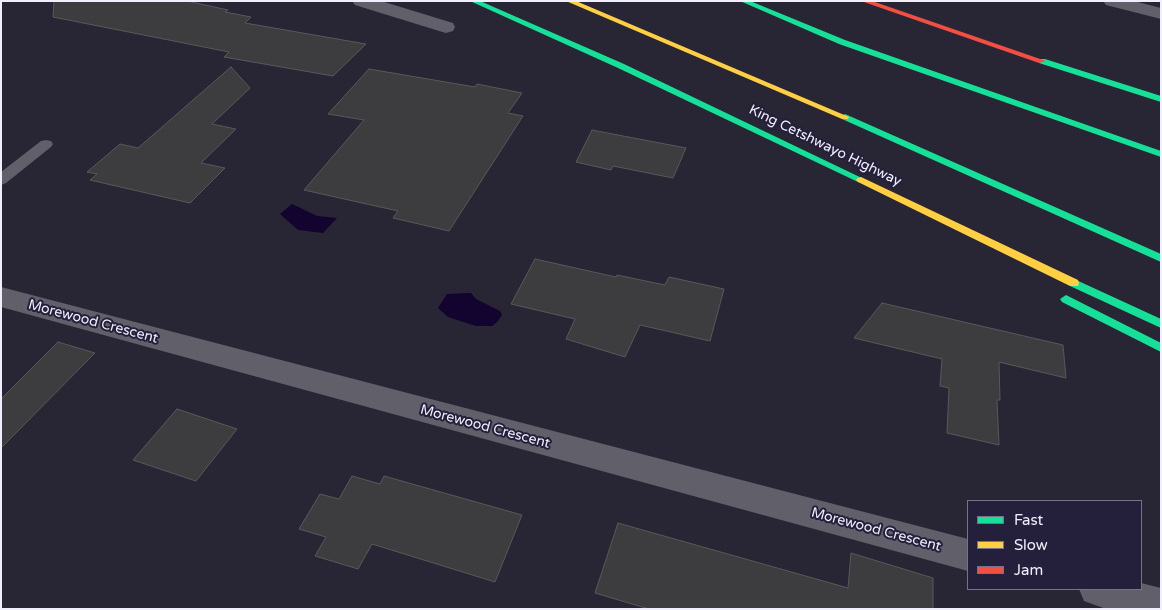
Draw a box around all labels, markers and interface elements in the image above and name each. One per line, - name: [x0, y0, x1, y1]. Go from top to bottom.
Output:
- street label: King Cetshwayo Highway: [746, 102, 904, 190]
- street label: Morewood Crescent: [26, 297, 160, 347]
- street label: Morewood Crescent: [418, 402, 552, 452]
- legend: [967, 500, 1142, 590]
- street label: Morewood Crescent: [809, 505, 943, 555]
- text: Fast: [1014, 511, 1043, 529]
- text: Slow: [1014, 536, 1048, 554]
- text: Jam: [1014, 561, 1043, 579]

